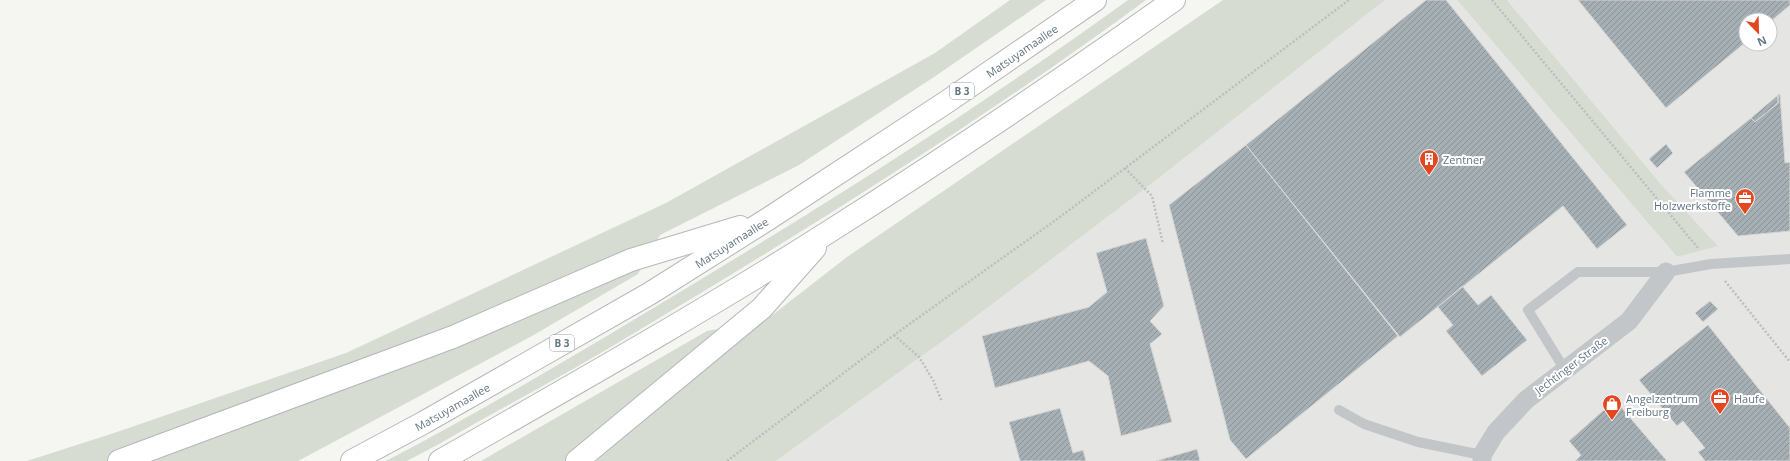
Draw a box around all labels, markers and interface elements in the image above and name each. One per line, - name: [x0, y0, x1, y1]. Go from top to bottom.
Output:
- north arrow: [1738, 12, 1778, 52]
- street label: Matsuyamaallee: [983, 20, 1060, 80]
- text: N: [1755, 33, 1769, 50]
- road number: B 3: [950, 83, 974, 99]
- building icon: Zentner: [1418, 148, 1440, 176]
- place label: Zentner: [1443, 152, 1484, 167]
- place label: Flamme Holzwerkstoffe: [1654, 185, 1731, 213]
- office icon: Flamme Holzwerkstoffe: [1734, 187, 1756, 215]
- street label: Matsuyamaallee: [692, 213, 771, 271]
- street label: Jechtinger Straße: [1531, 333, 1611, 398]
- road number: B 3: [550, 335, 574, 351]
- street label: Matsuyamaallee: [412, 379, 492, 434]
- office icon: Haufe: [1709, 387, 1731, 415]
- place label: Angelzentrum Freiburg: [1626, 391, 1698, 419]
- place label: Haufe: [1734, 391, 1765, 406]
- shop icon: Angelzentrum Freiburg: [1601, 393, 1623, 421]

